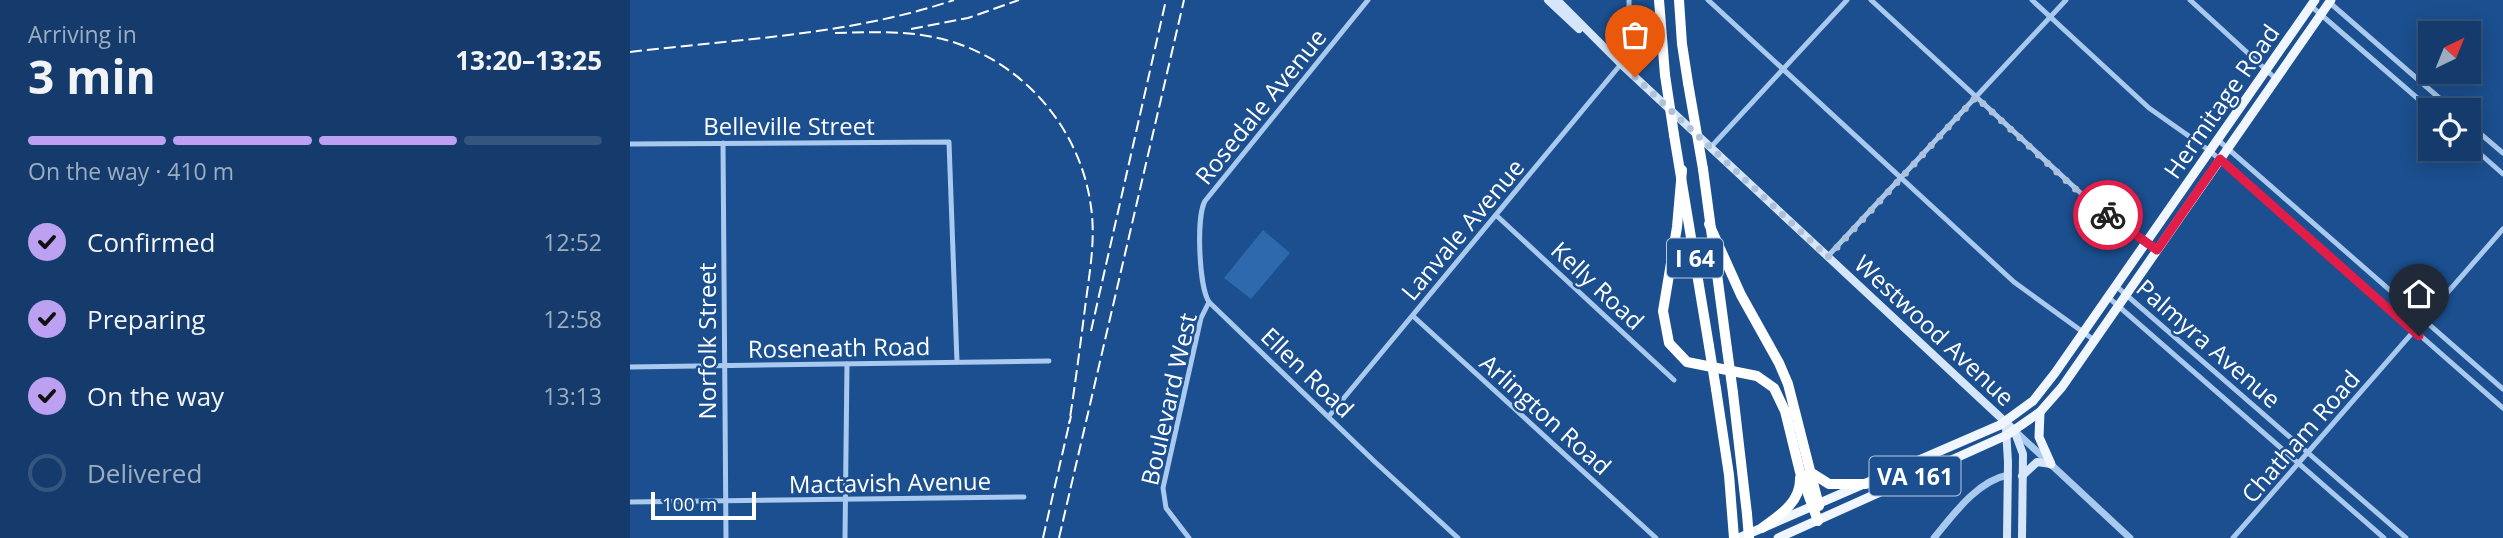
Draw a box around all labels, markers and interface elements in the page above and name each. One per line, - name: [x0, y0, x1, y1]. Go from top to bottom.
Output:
- pin: [1605, 5, 1665, 77]
- icon: bag: [1616, 16, 1654, 54]
- street label: Hermitage Road: [2156, 17, 2286, 185]
- text: Arriving in: [28, 18, 137, 50]
- street label: Rosedale Avenue: [1187, 21, 1333, 191]
- north arrow: [2418, 21, 2482, 84]
- map controls: [2418, 21, 2481, 161]
- text: 13:20–13:25: [455, 42, 602, 78]
- text: 3 min: [28, 45, 156, 107]
- button: locate: [2418, 98, 2481, 161]
- street label: Belleville Street: [703, 109, 875, 142]
- street label: Lanvale Avenue: [1393, 151, 1531, 307]
- text: On the way · 410 m: [28, 155, 234, 187]
- courier: [2073, 180, 2143, 250]
- icon: bike: [2089, 196, 2127, 234]
- icon: check: [28, 223, 66, 261]
- text: Confirmed: [87, 224, 215, 260]
- text: 12:52: [543, 226, 602, 258]
- street label: Kelly Road: [1544, 233, 1652, 337]
- road number: I 64: [1667, 238, 1723, 278]
- street label: Westwood Avenue: [1848, 247, 2022, 413]
- street label: Norfolk Street: [690, 263, 723, 419]
- pin: [2389, 264, 2449, 336]
- street label: Palmyra Avenue: [2130, 271, 2288, 415]
- icon: home: [2400, 275, 2438, 313]
- icon: check: [28, 300, 66, 338]
- text: Preparing: [87, 301, 205, 337]
- text: 12:58: [543, 303, 602, 335]
- street label: Boulevard West: [1132, 310, 1204, 488]
- street label: Ellen Road: [1254, 319, 1362, 425]
- street label: Roseneath Road: [747, 329, 931, 365]
- street label: Arlington Road: [1473, 346, 1619, 482]
- street label: Chatham Road: [2233, 363, 2367, 509]
- icon: check: [28, 377, 66, 415]
- text: On the way: [87, 378, 224, 414]
- text: 13:13: [543, 380, 602, 412]
- text: Delivered: [87, 455, 202, 491]
- road number: VA 161: [1870, 456, 1960, 496]
- street label: Mactavish Avenue: [789, 464, 991, 500]
- scale bar: [651, 489, 756, 521]
- text: 100 m: [662, 491, 717, 517]

